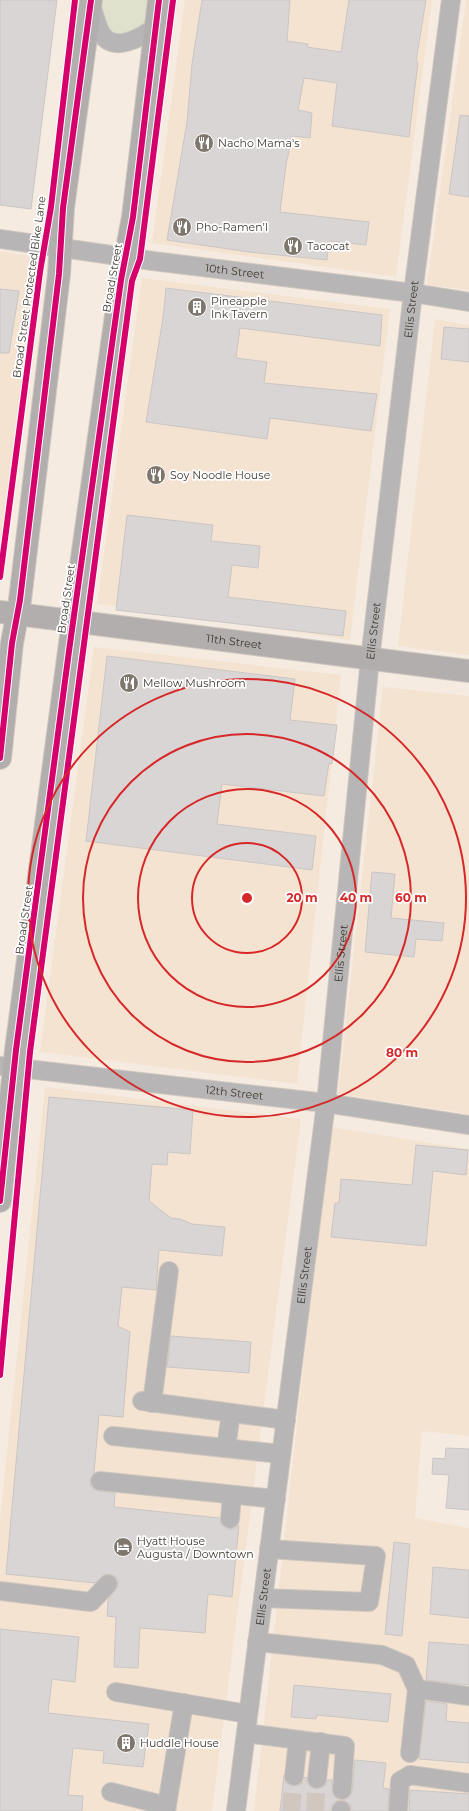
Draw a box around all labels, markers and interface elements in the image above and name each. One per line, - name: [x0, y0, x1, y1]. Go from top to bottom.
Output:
- restaurant icon: Nacho Mama's: [193, 132, 215, 154]
- place label: Nacho Mama's: [218, 136, 300, 150]
- street label: Broad Street Protected Bike Lane: [9, 195, 49, 379]
- restaurant icon: Pho-Ramen’l: [171, 216, 193, 238]
- place label: Pho-Ramen’l: [196, 220, 268, 234]
- restaurant icon: Tacocat: [282, 235, 304, 257]
- place label: Tacocat: [307, 239, 350, 253]
- street label: Broad Street: [99, 242, 125, 313]
- street label: 10th Street: [204, 260, 266, 282]
- street label: Ellis Street: [401, 279, 422, 339]
- place label: Pineapple Ink Tavern: [211, 294, 268, 321]
- building icon: Pineapple Ink Tavern: [186, 296, 208, 318]
- restaurant icon: Soy Noodle House: [145, 464, 167, 486]
- place label: Soy Noodle House: [170, 468, 271, 482]
- street label: Broad Street: [54, 563, 78, 634]
- street label: Ellis Street: [363, 601, 384, 661]
- street label: 11th Street: [205, 631, 263, 652]
- restaurant icon: Mellow Mushroom: [118, 672, 140, 694]
- place label: Mellow Mushroom: [143, 676, 246, 690]
- street label: Broad Street: [12, 884, 36, 955]
- text: 20 m: [286, 890, 318, 905]
- text: 40 m: [340, 890, 372, 905]
- text: 60 m: [395, 890, 427, 905]
- centre of rings: [240, 891, 254, 905]
- street label: Ellis Street: [331, 923, 351, 983]
- text: 80 m: [386, 1045, 418, 1060]
- street label: 12th Street: [205, 1082, 265, 1103]
- street label: Ellis Street: [294, 1245, 315, 1305]
- place label: Hyatt House Augusta / Downtown: [137, 1534, 254, 1561]
- hotel icon: Hyatt House Augusta / Downtown: [112, 1536, 134, 1558]
- street label: Ellis Street: [253, 1567, 274, 1626]
- building icon: Huddle House: [115, 1732, 137, 1754]
- place label: Huddle House: [140, 1736, 219, 1750]

